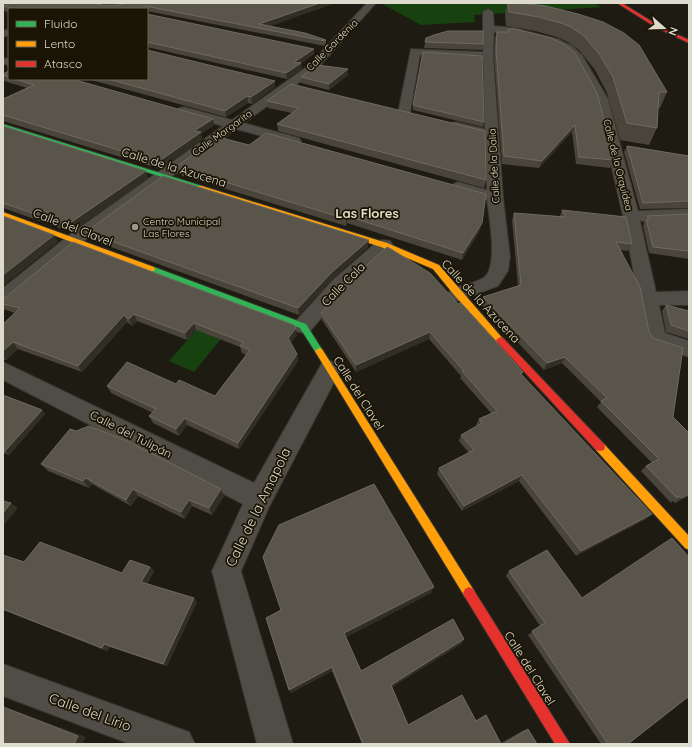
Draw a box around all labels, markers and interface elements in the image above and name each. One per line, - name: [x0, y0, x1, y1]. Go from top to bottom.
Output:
- legend: [8, 8, 148, 80]
- north arrow: [644, 8, 684, 48]
- text: Fluido: [44, 16, 77, 31]
- street label: Calle Gardenia: [303, 16, 361, 74]
- text: N: [665, 25, 681, 38]
- text: Lento: [44, 36, 75, 51]
- text: Atasco: [44, 56, 82, 71]
- street label: Calle Margarita: [189, 107, 255, 159]
- street label: Calle de la Orquídea: [600, 118, 636, 212]
- street label: Calle de la Dalia: [486, 128, 502, 204]
- street label: Calle de la Azucena: [120, 144, 228, 190]
- street label: Calle del Clavel: [31, 205, 115, 249]
- district label: Las Flores: [335, 205, 399, 221]
- place label: Centro Municipal Las Flores: [143, 215, 220, 240]
- marker: Centro Municipal Las Flores: [130, 222, 140, 232]
- street label: Calle de la Azucena: [438, 256, 524, 346]
- street label: Calle Cala: [318, 259, 368, 309]
- street label: Calle del Clavel: [330, 353, 388, 433]
- street label: Calle del Tulipán: [87, 407, 175, 461]
- street label: Calle de la Amapola: [221, 444, 295, 570]
- street label: Calle del Clavel: [501, 628, 559, 708]
- street label: Calle del Lírio: [46, 689, 134, 735]

